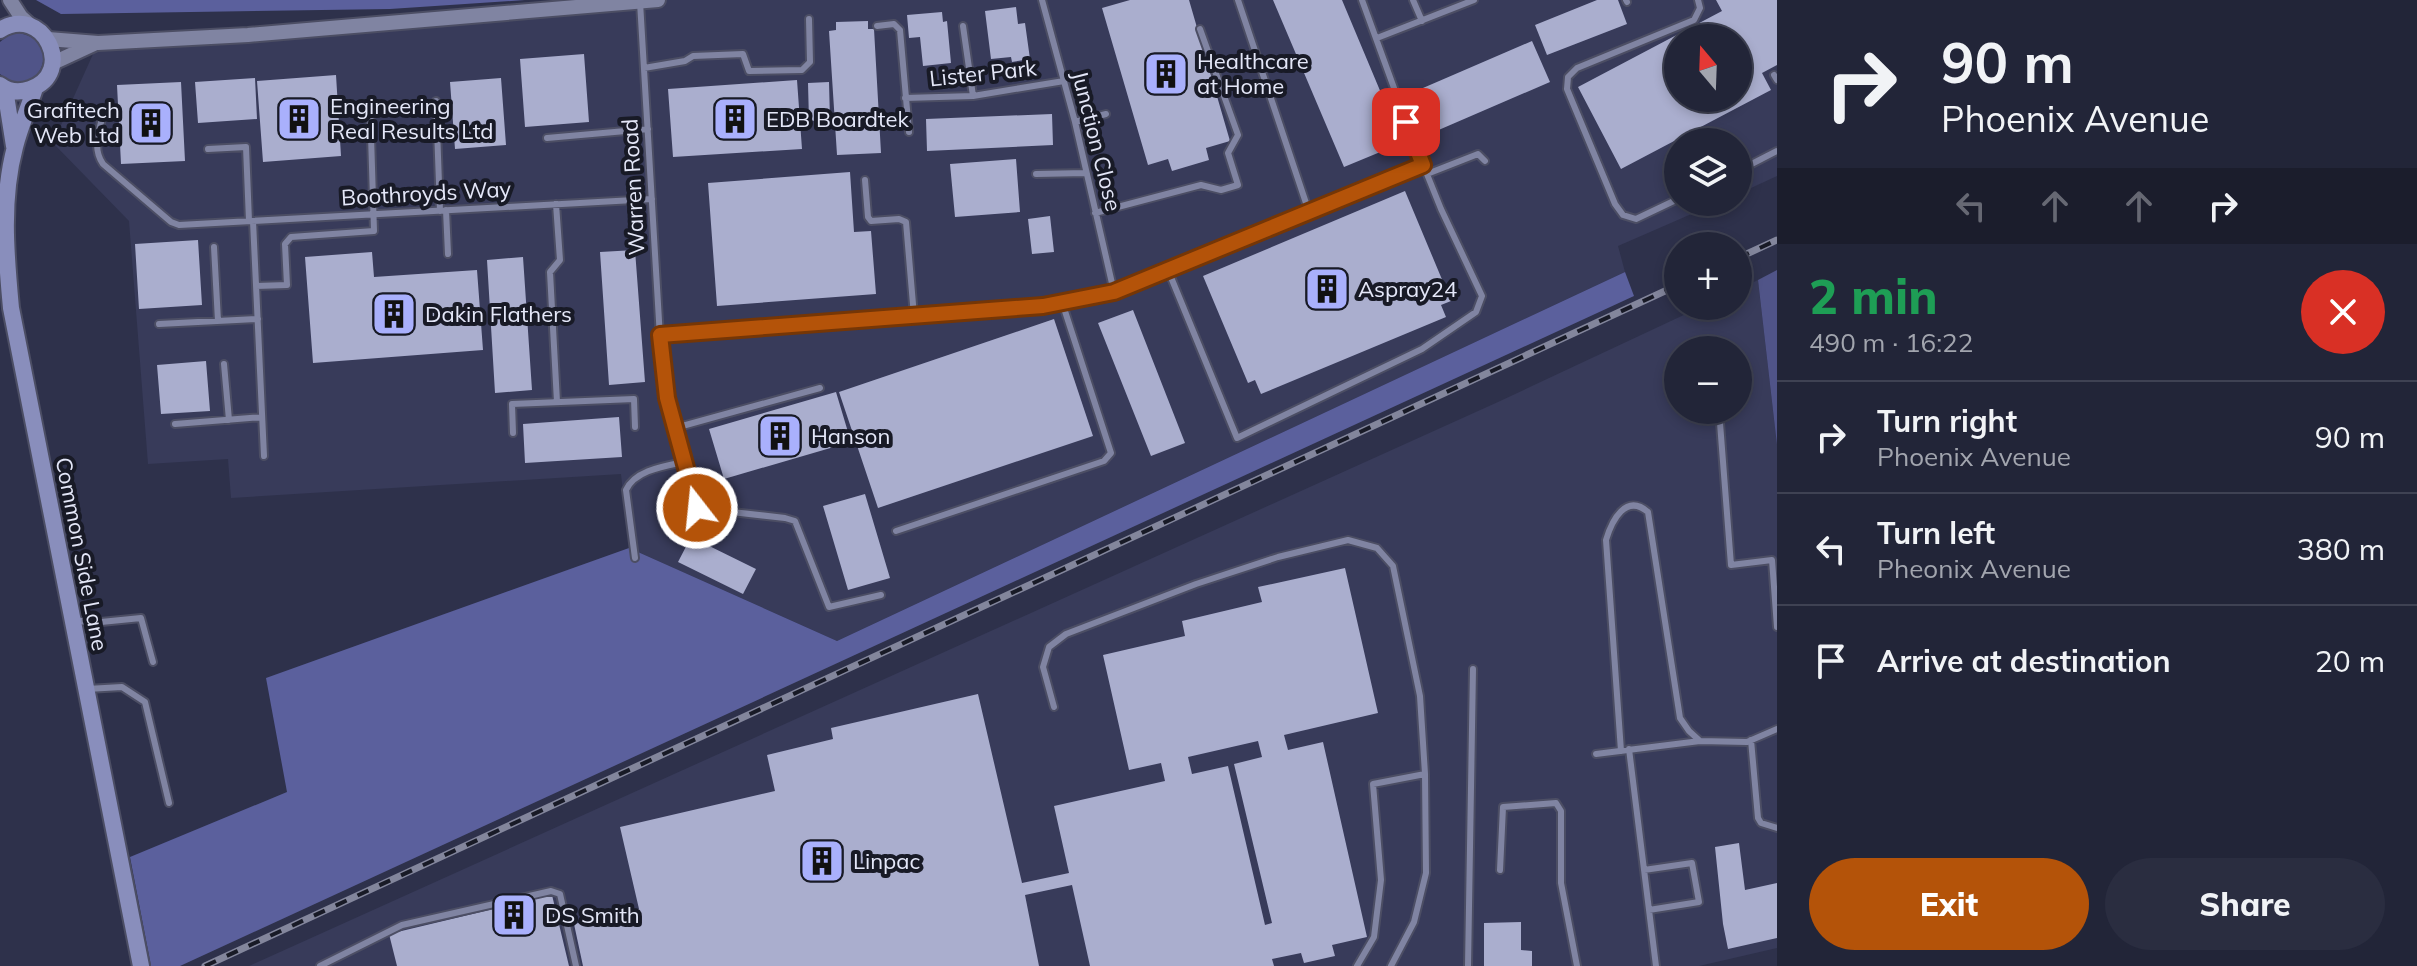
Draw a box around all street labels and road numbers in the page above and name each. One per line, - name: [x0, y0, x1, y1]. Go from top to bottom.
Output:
- street label: Lister Park: [928, 53, 1039, 93]
- street label: Junction Close: [1066, 68, 1128, 214]
- street label: Warren Road: [615, 118, 651, 256]
- street label: Boothroyds Way: [340, 175, 512, 211]
- street label: Common Side Lane: [50, 455, 114, 653]

